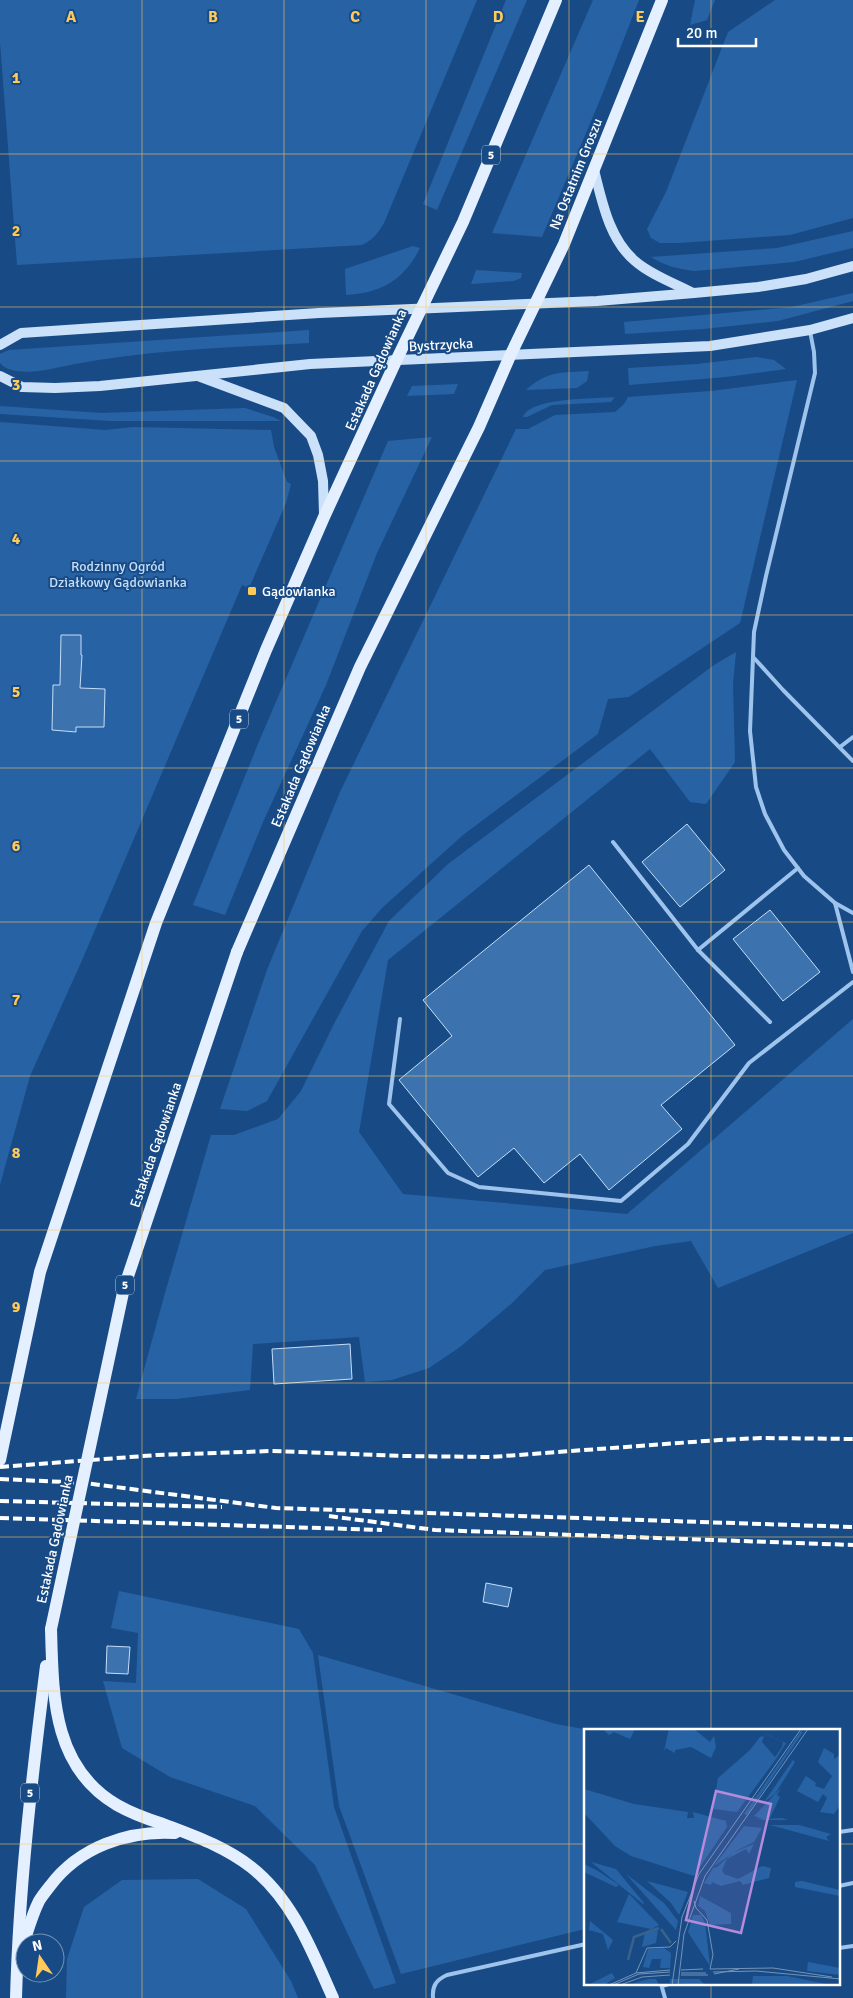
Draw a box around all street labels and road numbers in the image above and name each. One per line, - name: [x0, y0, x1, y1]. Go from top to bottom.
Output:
- street label: Na Ostatnim Groszu: [546, 116, 606, 232]
- road number: 5: [482, 146, 500, 164]
- street label: Estakada Gądowianka: [342, 307, 410, 433]
- street label: Bystrzycka: [408, 335, 474, 355]
- street label: Estakada Gądowianka: [268, 702, 334, 830]
- road number: 5: [230, 710, 248, 729]
- street label: Estakada Gądowianka: [127, 1080, 185, 1210]
- road number: 5: [116, 1276, 134, 1294]
- street label: Estakada Gądowianka: [33, 1473, 77, 1605]
- road number: 5: [21, 1784, 39, 1802]

